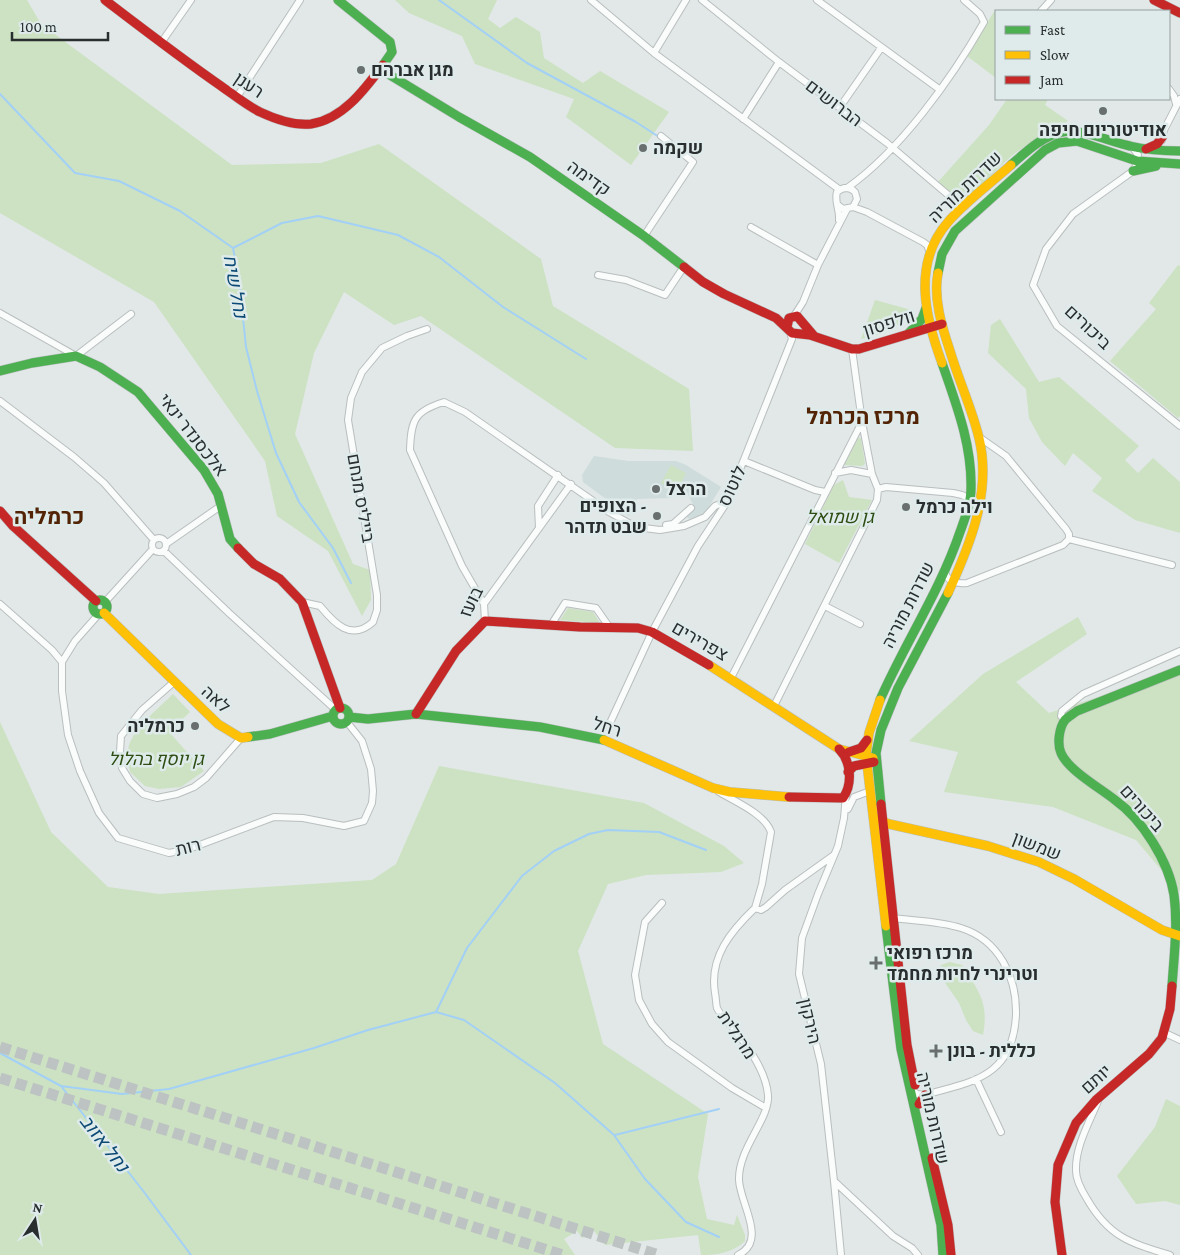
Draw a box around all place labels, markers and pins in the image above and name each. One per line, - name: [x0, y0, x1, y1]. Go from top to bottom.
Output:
- place label: מגן אברהם: [371, 60, 454, 80]
- marker: מגן אברהם: [355, 64, 367, 76]
- marker: אודיטוריום חיפה: [1097, 105, 1109, 117]
- place label: אודיטוריום חיפה: [1039, 120, 1167, 140]
- place label: שקמה: [653, 138, 703, 158]
- marker: שקמה: [637, 142, 649, 154]
- place label: הרצל: [666, 479, 706, 499]
- marker: הרצל: [650, 483, 662, 495]
- place label: הצופים - שבט תדהר: [565, 496, 647, 537]
- place label: וילה כרמל: [916, 497, 993, 517]
- marker: וילה כרמל: [900, 501, 912, 513]
- marker: הצופים - שבט תדהר: [651, 510, 663, 522]
- place label: כרמליה: [127, 716, 185, 736]
- marker: כרמליה: [189, 720, 201, 732]
- place label: מרכז רפואי וטרינרי לחיות מחמד: [887, 943, 1038, 984]
- marker: מרכז רפואי וטרינרי לחיות מחמד: [869, 956, 883, 970]
- place label: כללית - בונן: [947, 1041, 1036, 1061]
- marker: כללית - בונן: [929, 1044, 943, 1058]

